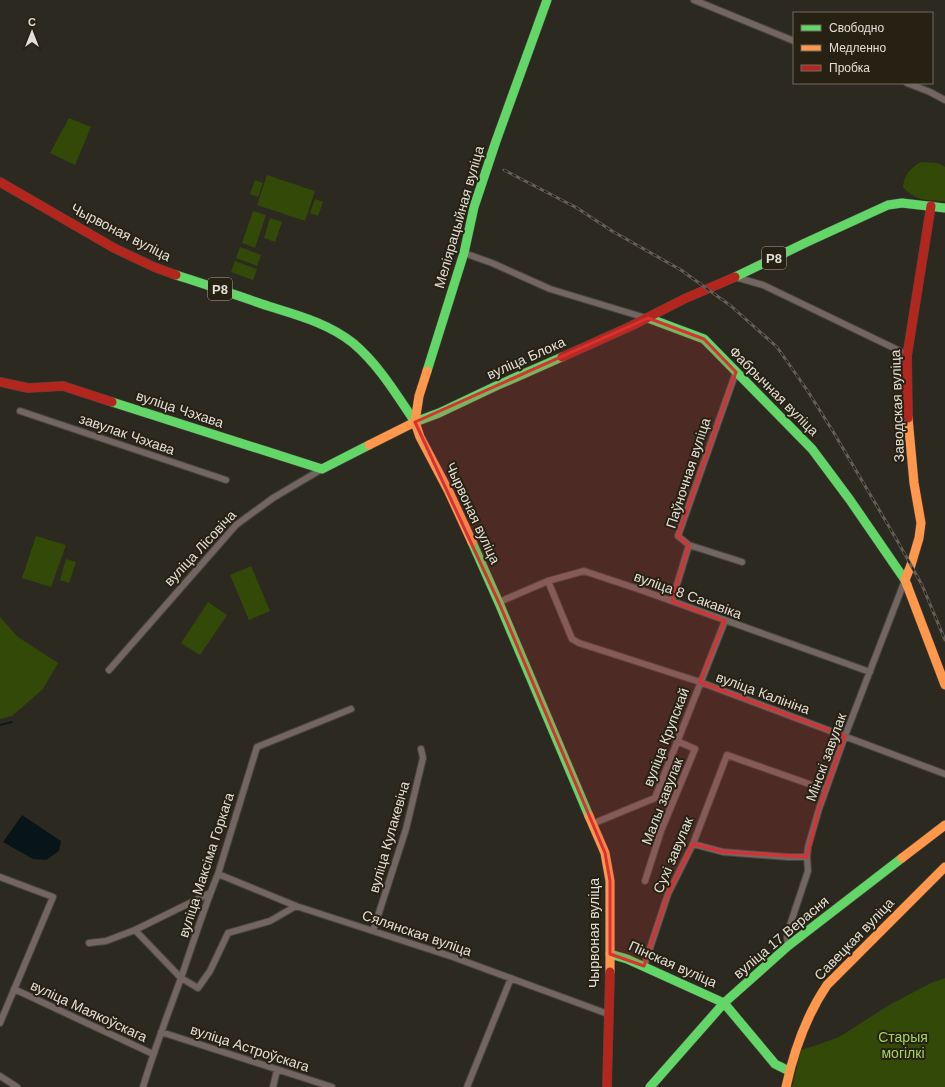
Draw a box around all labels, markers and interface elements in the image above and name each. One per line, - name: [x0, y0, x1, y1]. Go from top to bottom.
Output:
- north arrow: [12, 12, 52, 52]
- legend: [793, 12, 933, 84]
- text: С: [28, 16, 36, 28]
- text: Свободно: [829, 21, 884, 35]
- text: Медленно: [829, 41, 886, 55]
- text: Пробка: [829, 61, 870, 75]
- street label: Меліярацыйная вуліца: [431, 144, 487, 290]
- street label: Чырвоная вуліца: [68, 200, 174, 264]
- road number: Р8: [762, 247, 786, 269]
- road number: Р8: [208, 278, 232, 300]
- street label: вуліца Блока: [484, 333, 568, 382]
- street label: Фабрычная вуліца: [726, 343, 822, 439]
- street label: Заводская вуліца: [887, 349, 907, 463]
- street label: вуліца Чэхава: [134, 387, 226, 431]
- street label: завулак Чэхава: [77, 410, 177, 458]
- street label: Паўночная вуліца: [663, 416, 713, 530]
- street label: Чырвоная вуліца: [442, 460, 504, 566]
- street label: вуліца Лісовіча: [161, 507, 239, 589]
- street label: вуліца 8 Сакавіка: [632, 568, 744, 622]
- street label: вуліца Калініна: [714, 669, 812, 717]
- street label: вуліца Крупскай: [640, 685, 692, 789]
- street label: Мінскі завулак: [803, 710, 850, 803]
- street label: Малы завулак: [638, 754, 686, 847]
- street label: вуліца Кулакевіча: [365, 779, 413, 895]
- street label: вуліца Максіма Горкага: [175, 790, 237, 939]
- street label: Сухі завулак: [650, 814, 697, 896]
- street label: Чырвоная вуліца: [586, 878, 602, 988]
- street label: вуліца 17 Верасня: [730, 893, 832, 981]
- street label: Савецкая вуліца: [811, 895, 897, 983]
- street label: Сялянская вуліца: [360, 907, 474, 959]
- street label: Пінская вуліца: [627, 937, 720, 991]
- street label: вуліца Маякоўскага: [28, 977, 150, 1045]
- street label: вуліца Астроўскага: [189, 1021, 312, 1075]
- park label: Старыя могілкі: [878, 1029, 928, 1061]

